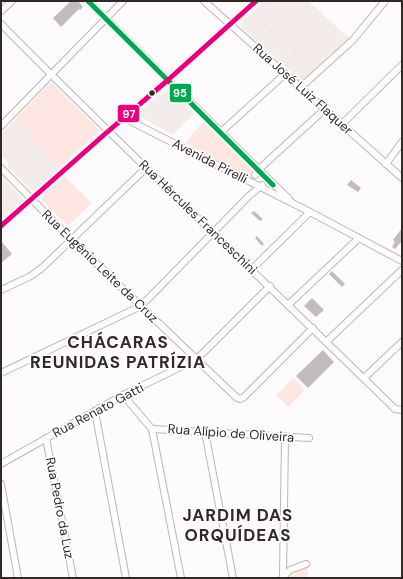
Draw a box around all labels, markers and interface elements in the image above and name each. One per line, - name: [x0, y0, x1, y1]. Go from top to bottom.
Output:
- street label: Rua José Luiz Flaquer: [249, 40, 357, 139]
- line badge: 95: [169, 83, 192, 103]
- text: 95: [173, 86, 187, 100]
- unlabelled marker: [147, 88, 157, 98]
- line badge: 97: [117, 104, 140, 123]
- text: 97: [123, 107, 135, 121]
- street label: Avenida Pirelli: [169, 135, 251, 187]
- street label: Rua Hércules Franceschini: [135, 156, 261, 278]
- street label: Rua Eugênio Leite da Cruz: [38, 206, 162, 326]
- district label: CHÁCARAS REUNIDAS PATRÍZIA: [30, 331, 206, 373]
- street label: Rua Renato Gatti: [49, 379, 147, 441]
- street label: Rua Alípio de Oliveira: [167, 420, 295, 446]
- street label: Rua Pedro da Luz: [42, 456, 78, 560]
- district label: JARDIM DAS ORQUÍDEAS: [183, 504, 293, 546]

